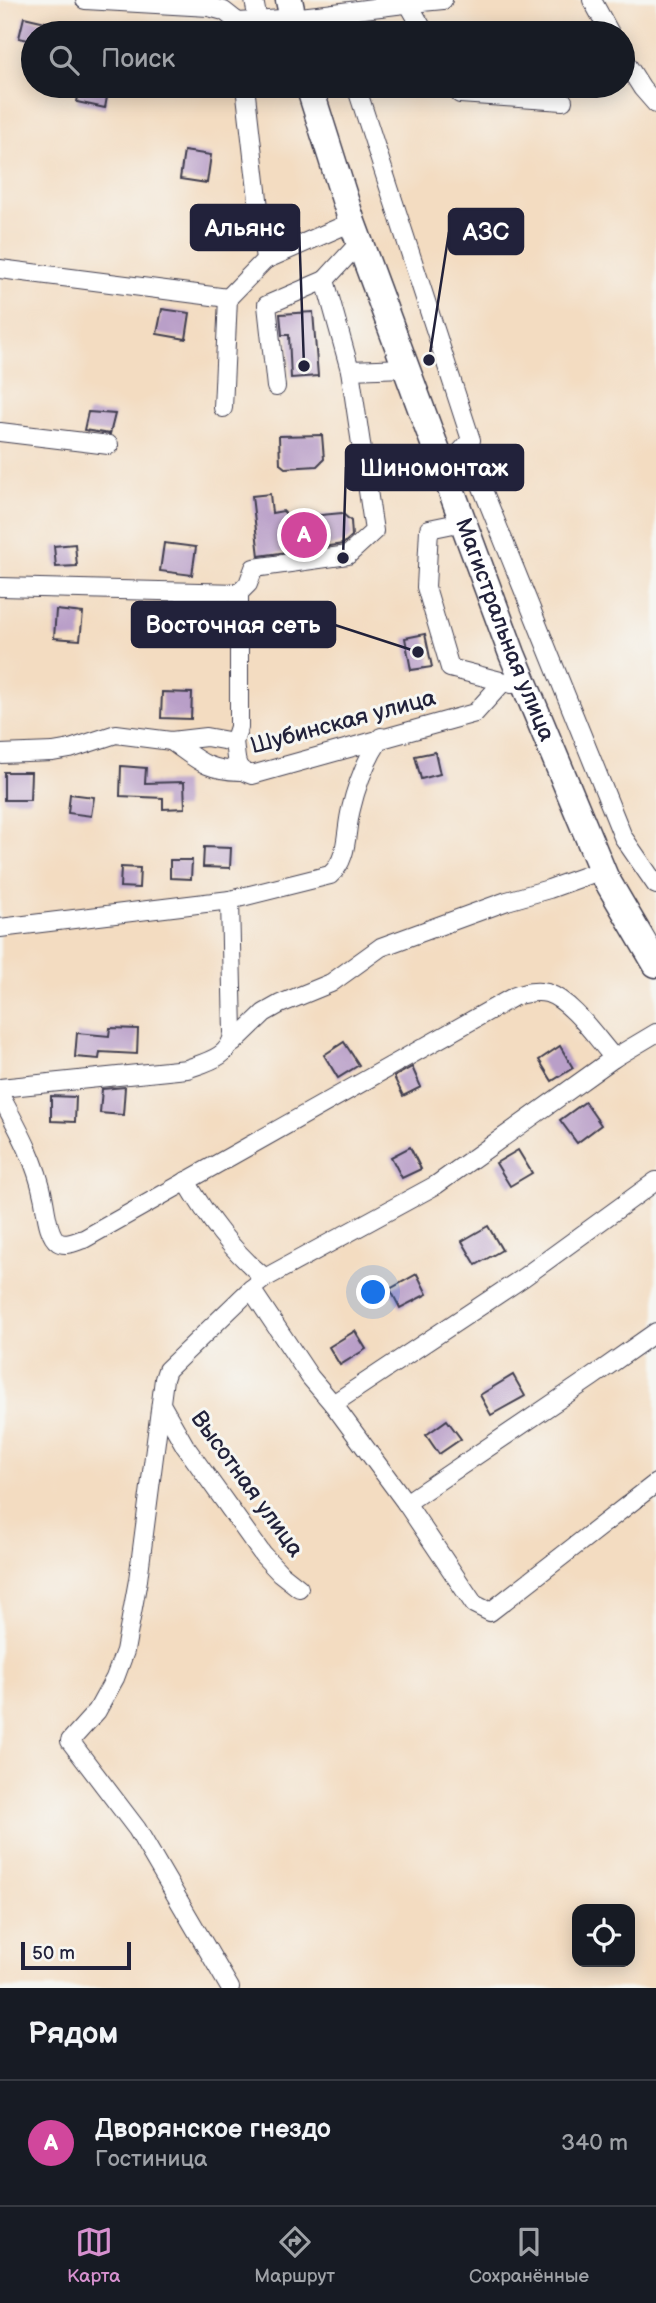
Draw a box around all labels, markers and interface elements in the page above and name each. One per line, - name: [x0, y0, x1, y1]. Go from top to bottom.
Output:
- search box: [21, 21, 635, 98]
- icon: search: [45, 41, 83, 79]
- text: Поиск: [101, 44, 175, 75]
- callout: Альянс: [191, 205, 299, 250]
- callout: АЗС: [449, 209, 523, 254]
- text: Альянс: [204, 214, 285, 243]
- text: АЗС: [462, 218, 510, 247]
- callout: Шиномонтаж: [346, 445, 523, 490]
- text: Шиномонтаж: [360, 454, 509, 483]
- pin: A: [281, 509, 327, 561]
- street label: Магистральная улица: [449, 514, 561, 746]
- callout: Восточная сеть: [132, 602, 335, 647]
- text: Восточная сеть: [145, 611, 321, 640]
- street label: Шубинская улица: [247, 684, 439, 760]
- your location: [356, 1275, 390, 1309]
- street label: Высотная улица: [185, 1405, 310, 1563]
- map controls: [572, 1904, 635, 1967]
- button: locate: [572, 1904, 635, 1967]
- scale bar: [21, 1939, 131, 1971]
- text: 50 m: [32, 1942, 75, 1965]
- text: Рядом: [28, 2016, 118, 2052]
- text: Дворянское гнездо: [95, 2114, 331, 2145]
- text: A: [44, 2129, 58, 2157]
- text: 340 m: [561, 2129, 628, 2157]
- text: Гостиница: [95, 2145, 208, 2173]
- tab: Карта: [67, 2223, 120, 2288]
- tab: Маршрут: [254, 2223, 335, 2288]
- tab: Сохранённые: [469, 2223, 589, 2288]

